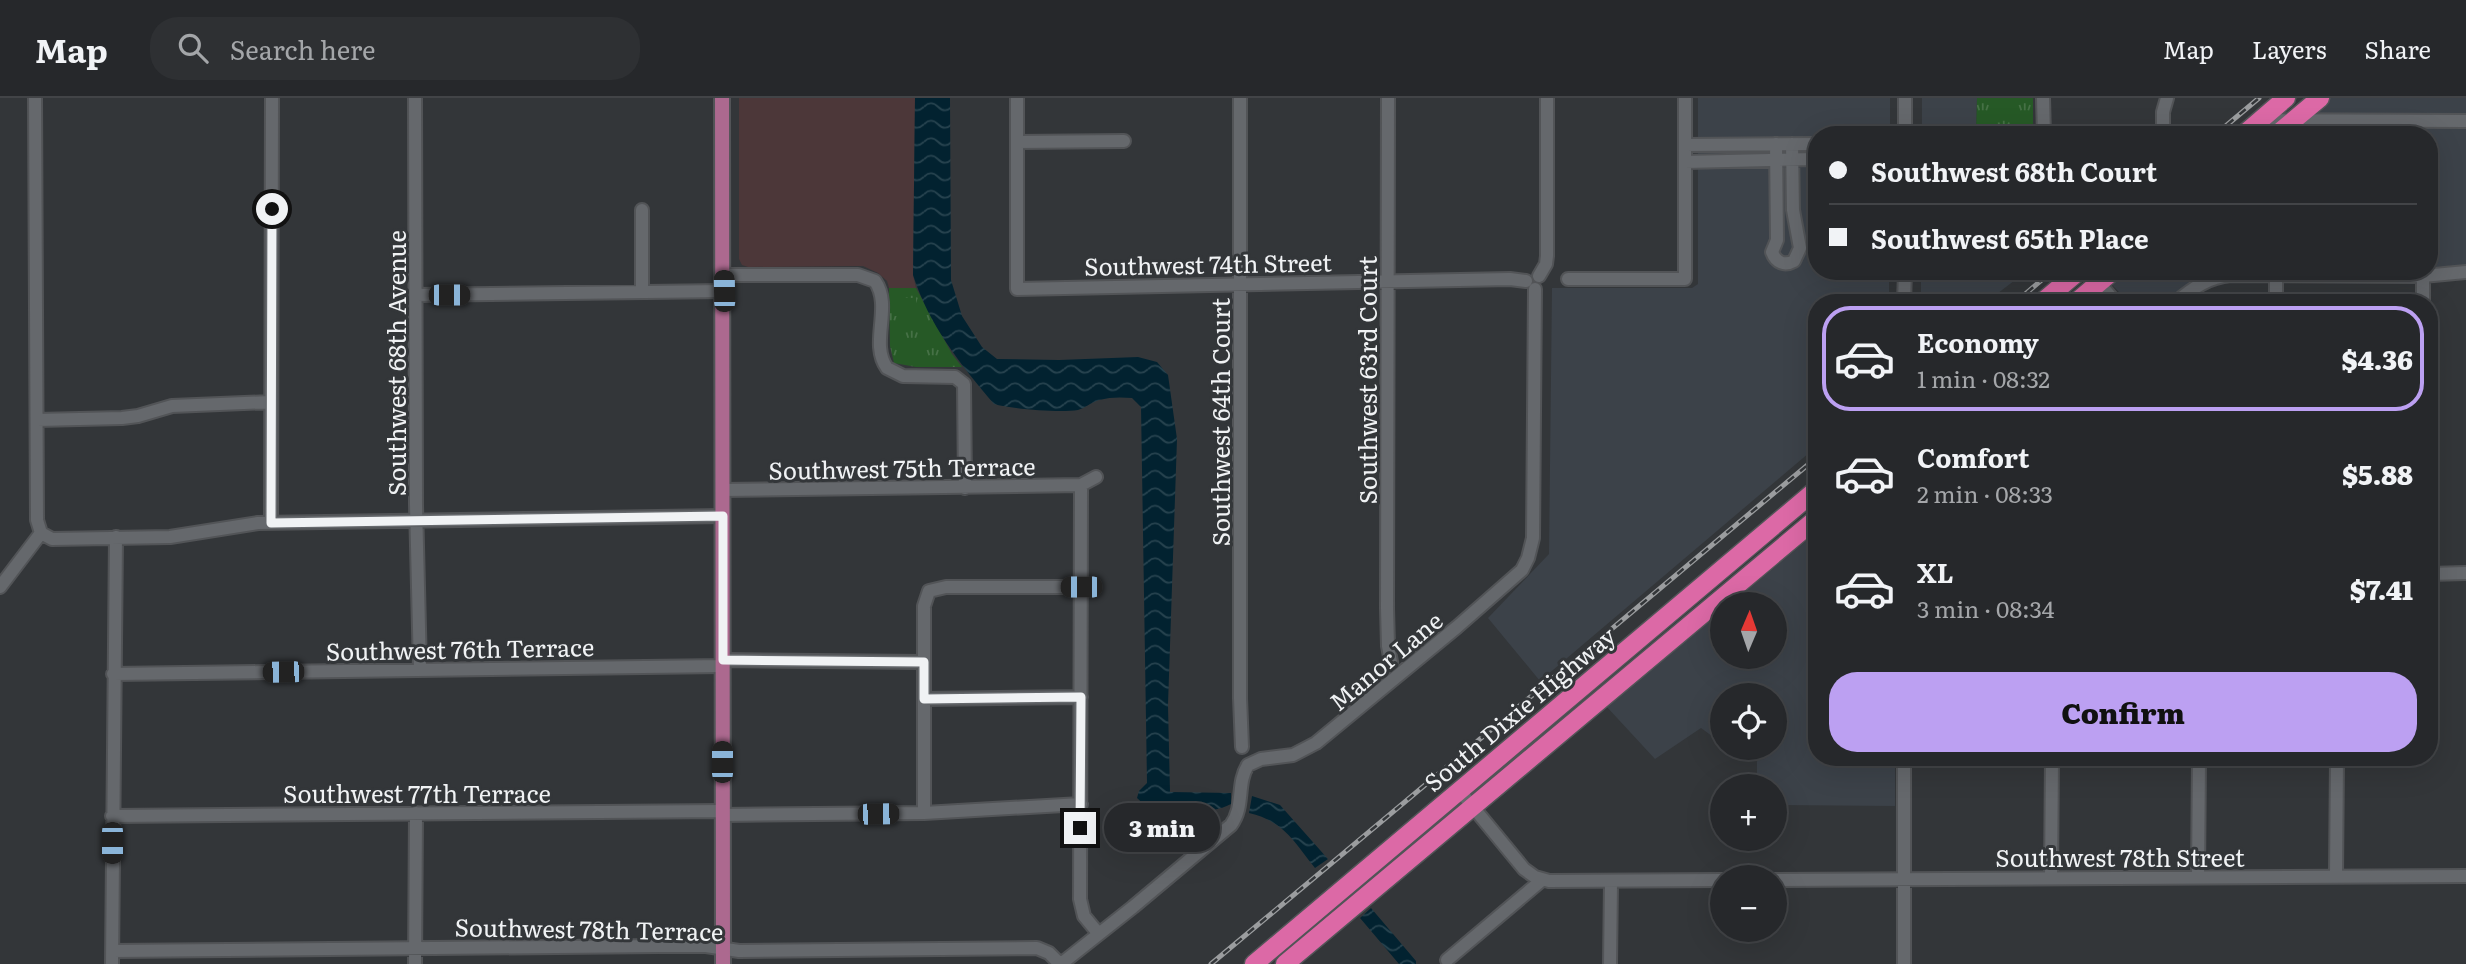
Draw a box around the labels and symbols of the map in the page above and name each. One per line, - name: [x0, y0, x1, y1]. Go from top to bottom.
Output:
- route start: [256, 193, 288, 225]
- street label: Southwest 68th Avenue: [378, 230, 413, 496]
- street label: Southwest 74th Street: [1084, 243, 1332, 283]
- street label: Southwest 63rd Court: [1349, 255, 1384, 504]
- car: [714, 270, 735, 312]
- car: [429, 285, 471, 306]
- street label: Southwest 64th Court: [1202, 297, 1237, 546]
- street label: Southwest 75th Terrace: [768, 447, 1036, 487]
- car: [1061, 577, 1103, 598]
- north arrow: [1710, 592, 1787, 668]
- street label: Manor Lane: [1321, 602, 1449, 718]
- street label: South Dixie Highway: [1416, 617, 1623, 799]
- street label: Southwest 76th Terrace: [325, 628, 595, 668]
- car: [262, 661, 305, 683]
- car: [712, 741, 733, 783]
- street label: Southwest 77th Terrace: [283, 775, 551, 810]
- car: [857, 803, 900, 825]
- callout: 3 min: [1104, 804, 1220, 852]
- route end: [1064, 812, 1096, 844]
- car: [102, 822, 123, 864]
- street label: Southwest 78th Street: [1995, 839, 2245, 874]
- street label: Southwest 78th Terrace: [454, 908, 724, 948]

